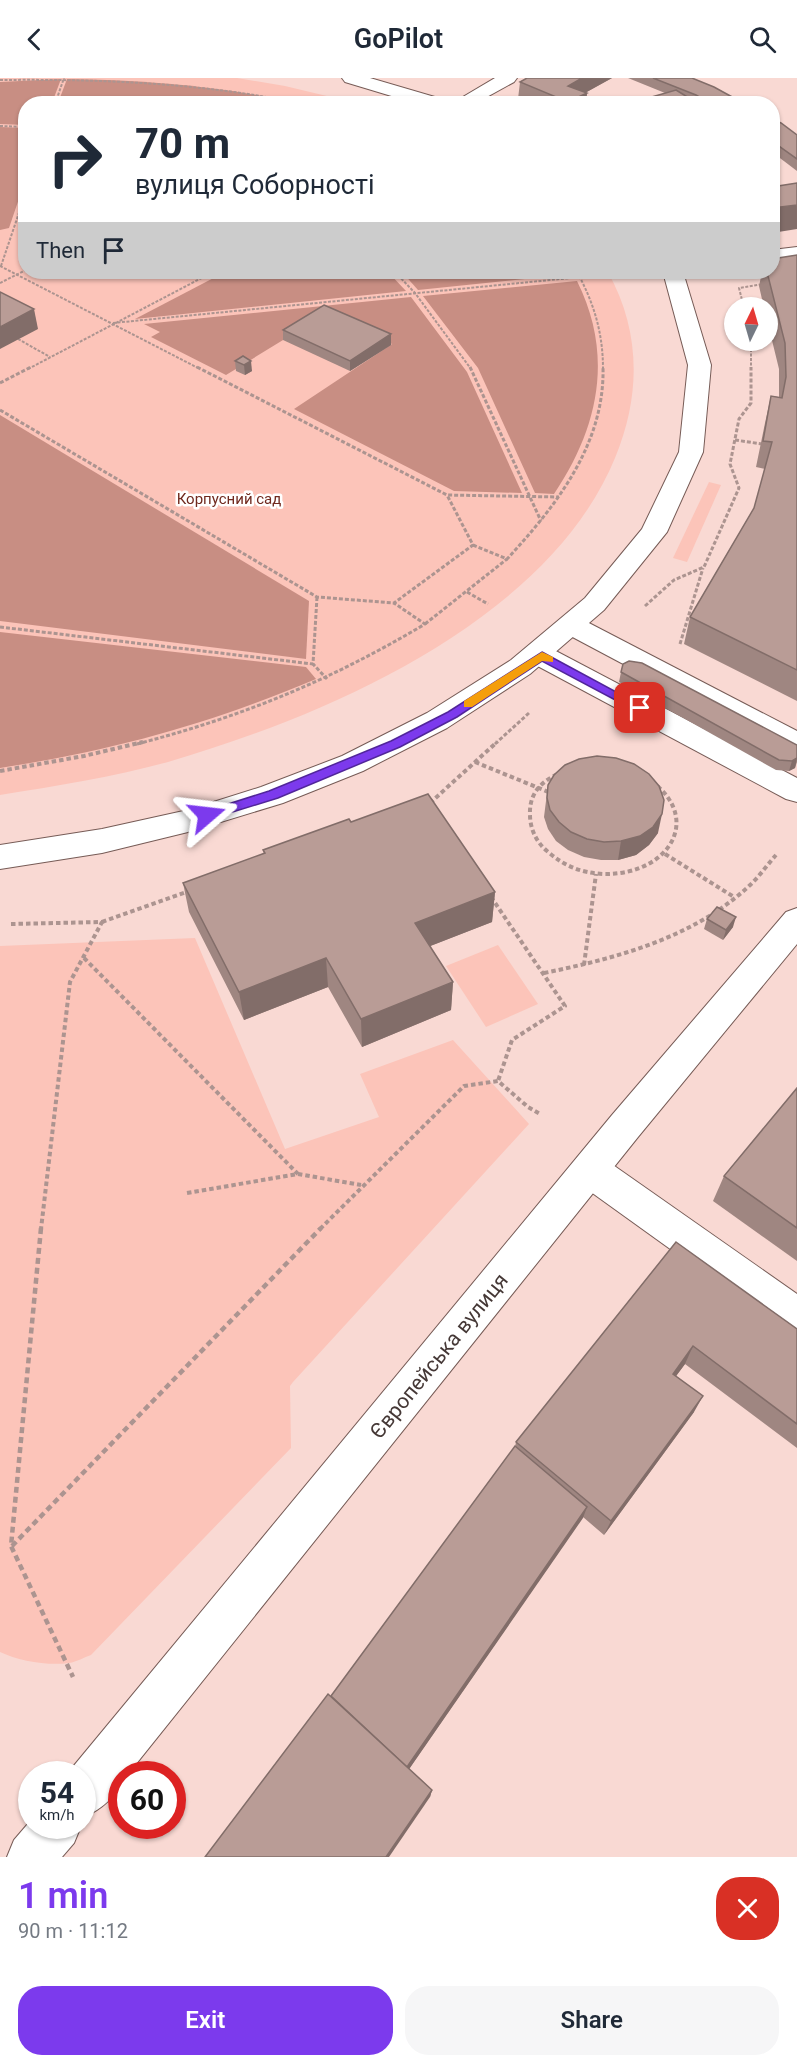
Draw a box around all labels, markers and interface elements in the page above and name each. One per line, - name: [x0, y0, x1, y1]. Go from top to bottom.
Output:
- icon: back: [18, 23, 51, 56]
- text: GoPilot: [354, 23, 443, 55]
- icon: search: [746, 23, 779, 56]
- text: 70 m: [135, 119, 230, 168]
- icon: right: [36, 120, 114, 198]
- text: вулиця Соборності: [135, 169, 375, 201]
- icon: arrive: [97, 234, 130, 267]
- text: Then: [36, 238, 85, 263]
- north arrow: [724, 297, 778, 351]
- map controls: [724, 297, 778, 351]
- park label: Корпусний сад: [177, 490, 281, 508]
- pin: [614, 682, 665, 733]
- icon: arrive: [623, 691, 656, 724]
- position arrow: [175, 783, 239, 847]
- street label: Європейська вулиця: [365, 1269, 513, 1443]
- speed limit sign: 60: [108, 1761, 186, 1839]
- text: 54: [40, 1775, 74, 1810]
- text: km/h: [39, 1806, 75, 1824]
- text: 1 min: [18, 1875, 108, 1917]
- button: close: [716, 1877, 779, 1940]
- text: 90 m · 11:12: [18, 1919, 128, 1943]
- button: Exit: [18, 1986, 393, 2055]
- button: Share: [405, 1986, 779, 2055]

